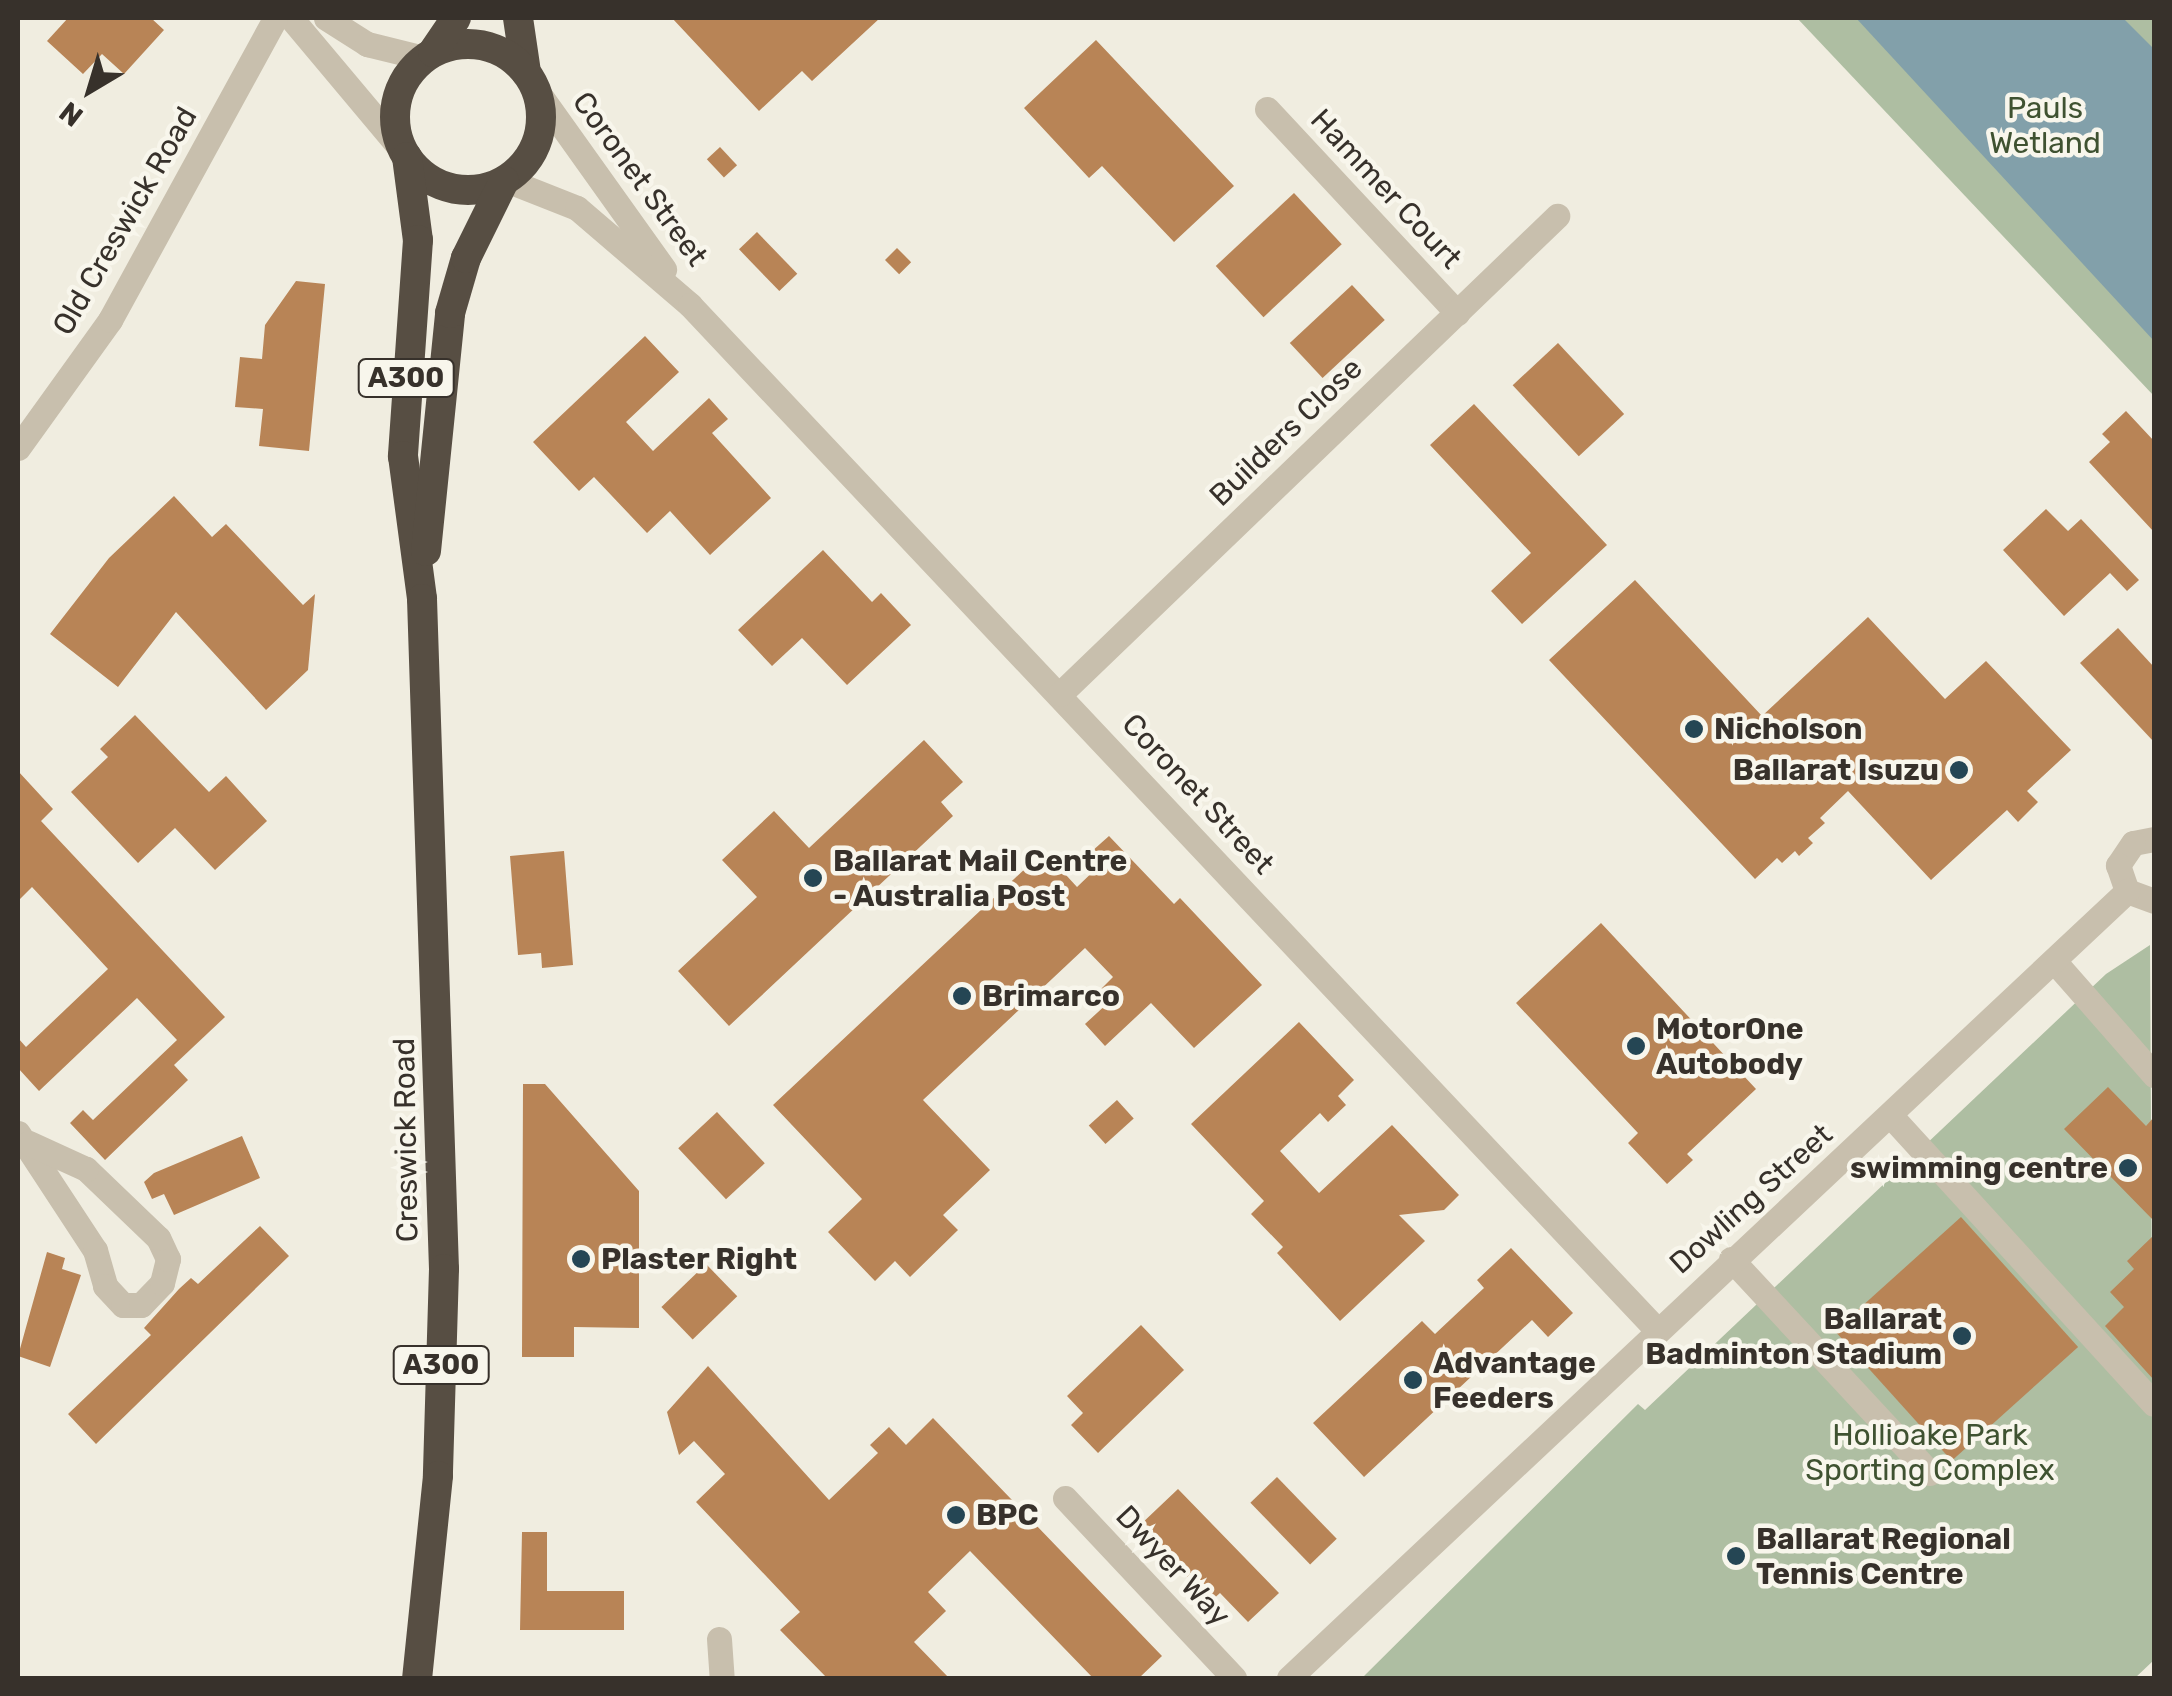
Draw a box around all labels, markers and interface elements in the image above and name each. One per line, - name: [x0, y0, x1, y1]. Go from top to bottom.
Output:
- north arrow: [40, 40, 140, 140]
- street label: Coronet Street: [565, 85, 715, 273]
- park label: Pauls Wetland: [1989, 90, 2101, 160]
- text: N: [53, 95, 89, 133]
- street label: Old Creswick Road: [45, 101, 205, 341]
- street label: Hammer Court: [1303, 102, 1469, 276]
- street label: Builders Close: [1202, 350, 1370, 514]
- road number: A300: [356, 355, 456, 401]
- street label: Coronet Street: [1115, 706, 1281, 882]
- place label: Nicholson: [1714, 711, 1862, 747]
- marker: Nicholson: [1683, 718, 1705, 740]
- place label: Ballarat Isuzu: [1733, 752, 1939, 788]
- marker: Ballarat Isuzu: [1948, 759, 1970, 781]
- place label: Ballarat Mail Centre - Australia Post: [833, 843, 1127, 914]
- marker: Ballarat Mail Centre - Australia Post: [802, 867, 824, 889]
- place label: Brimarco: [982, 978, 1120, 1014]
- marker: Brimarco: [951, 985, 973, 1007]
- place label: MotorOne Autobody: [1656, 1011, 1804, 1082]
- marker: MotorOne Autobody: [1625, 1035, 1647, 1057]
- street label: Creswick Road: [386, 1037, 426, 1243]
- street label: Dowling Street: [1662, 1117, 1840, 1281]
- place label: swimming centre: [1850, 1150, 2108, 1186]
- marker: swimming centre: [2117, 1157, 2139, 1179]
- place label: Plaster Right: [601, 1241, 798, 1277]
- marker: Plaster Right: [570, 1248, 592, 1270]
- place label: Ballarat Badminton Stadium: [1645, 1301, 1942, 1372]
- marker: Ballarat Badminton Stadium: [1951, 1325, 1973, 1347]
- road number: A300: [391, 1342, 491, 1388]
- place label: Advantage Feeders: [1433, 1345, 1596, 1416]
- marker: Advantage Feeders: [1402, 1369, 1424, 1391]
- park label: Hollioake Park Sporting Complex: [1805, 1417, 2055, 1488]
- place label: BPC: [976, 1497, 1038, 1533]
- street label: Dwyer Way: [1108, 1498, 1238, 1634]
- marker: BPC: [945, 1504, 967, 1526]
- place label: Ballarat Regional Tennis Centre: [1756, 1521, 2011, 1592]
- marker: Ballarat Regional Tennis Centre: [1725, 1545, 1747, 1567]

